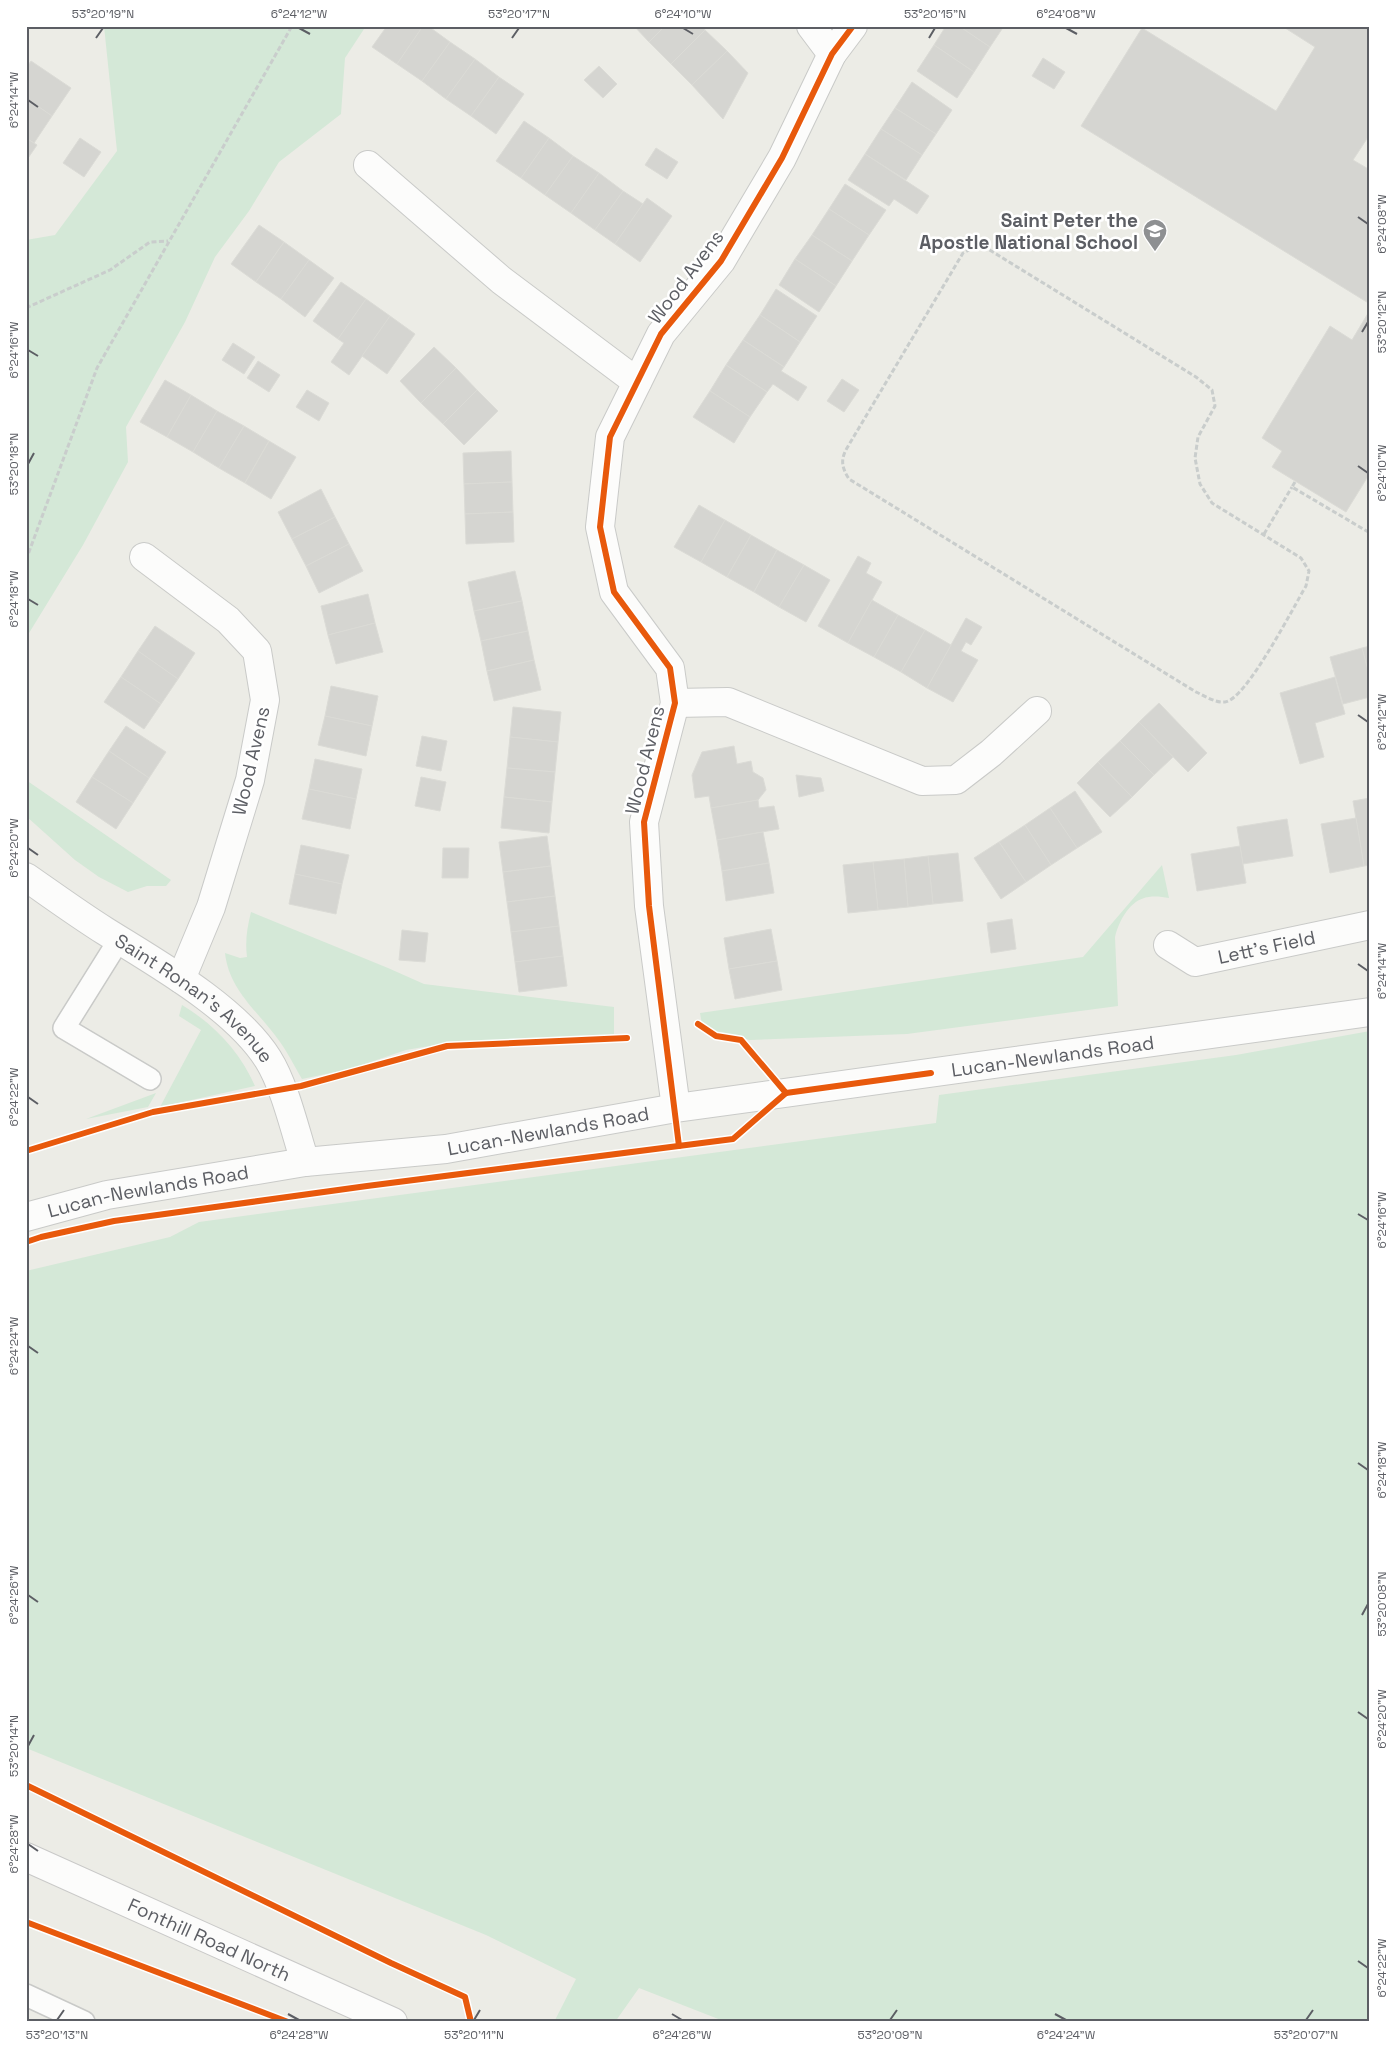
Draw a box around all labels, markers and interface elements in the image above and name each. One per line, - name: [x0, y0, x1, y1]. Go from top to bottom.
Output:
- text: 53°20'19"N: [72, 6, 134, 22]
- text: 6°24'12"W: [271, 6, 328, 22]
- text: 53°20'17"N: [488, 6, 550, 22]
- text: 6°24'10"W: [654, 6, 712, 22]
- text: 53°20'15"N: [904, 6, 966, 22]
- text: 6°24'08"W: [1036, 6, 1096, 22]
- text: 6°24'14"W: [6, 71, 22, 128]
- text: 6°24'08"W: [1374, 194, 1390, 254]
- place label: Saint Peter the Apostle National School: [919, 208, 1138, 255]
- school or university icon: Saint Peter the Apostle National School: [1142, 218, 1168, 252]
- street label: Wood Avens: [643, 225, 729, 329]
- text: 53°20'12"N: [1374, 291, 1390, 353]
- text: 6°24'16"W: [6, 321, 22, 378]
- text: 53°20'18"N: [6, 433, 22, 495]
- text: 6°24'10"W: [1374, 444, 1390, 502]
- text: 6°24'18"W: [6, 570, 22, 627]
- text: 6°24'12"W: [1374, 693, 1390, 750]
- street label: Wood Avens: [619, 703, 671, 817]
- street label: Wood Avens: [226, 704, 276, 818]
- text: 6°24'20"W: [6, 818, 22, 878]
- street label: Lett's Field: [1215, 924, 1318, 969]
- street label: Saint Ronan's Avenue: [110, 928, 279, 1067]
- text: 6°24'14"W: [1374, 942, 1390, 999]
- street label: Lucan-Newlands Road: [949, 1030, 1156, 1082]
- text: 6°24'22"W: [6, 1067, 22, 1126]
- street label: Lucan-Newlands Road: [445, 1101, 651, 1161]
- street label: Lucan-Newlands Road: [45, 1159, 250, 1223]
- text: 6°24'16"W: [1374, 1191, 1390, 1248]
- text: 6°24'24"W: [6, 1316, 22, 1375]
- text: 6°24'18"W: [1374, 1441, 1390, 1498]
- text: 6°24'26"W: [6, 1565, 22, 1625]
- text: 53°20'08"N: [1374, 1571, 1390, 1637]
- text: 6°24'20"W: [1374, 1689, 1390, 1749]
- text: 53°20'14"N: [6, 1715, 22, 1777]
- text: 6°24'28"W: [6, 1814, 22, 1874]
- street label: Fonthill Road North: [124, 1892, 295, 1987]
- text: 6°24'22"W: [1374, 1938, 1390, 1997]
- text: 53°20'13"N: [26, 2027, 88, 2043]
- text: 6°24'28"W: [269, 2027, 329, 2043]
- text: 53°20'11"N: [444, 2027, 504, 2043]
- text: 6°24'26"W: [652, 2027, 712, 2043]
- text: 53°20'09"N: [857, 2027, 923, 2043]
- text: 6°24'24"W: [1037, 2027, 1096, 2043]
- text: 53°20'07"N: [1274, 2027, 1338, 2043]

